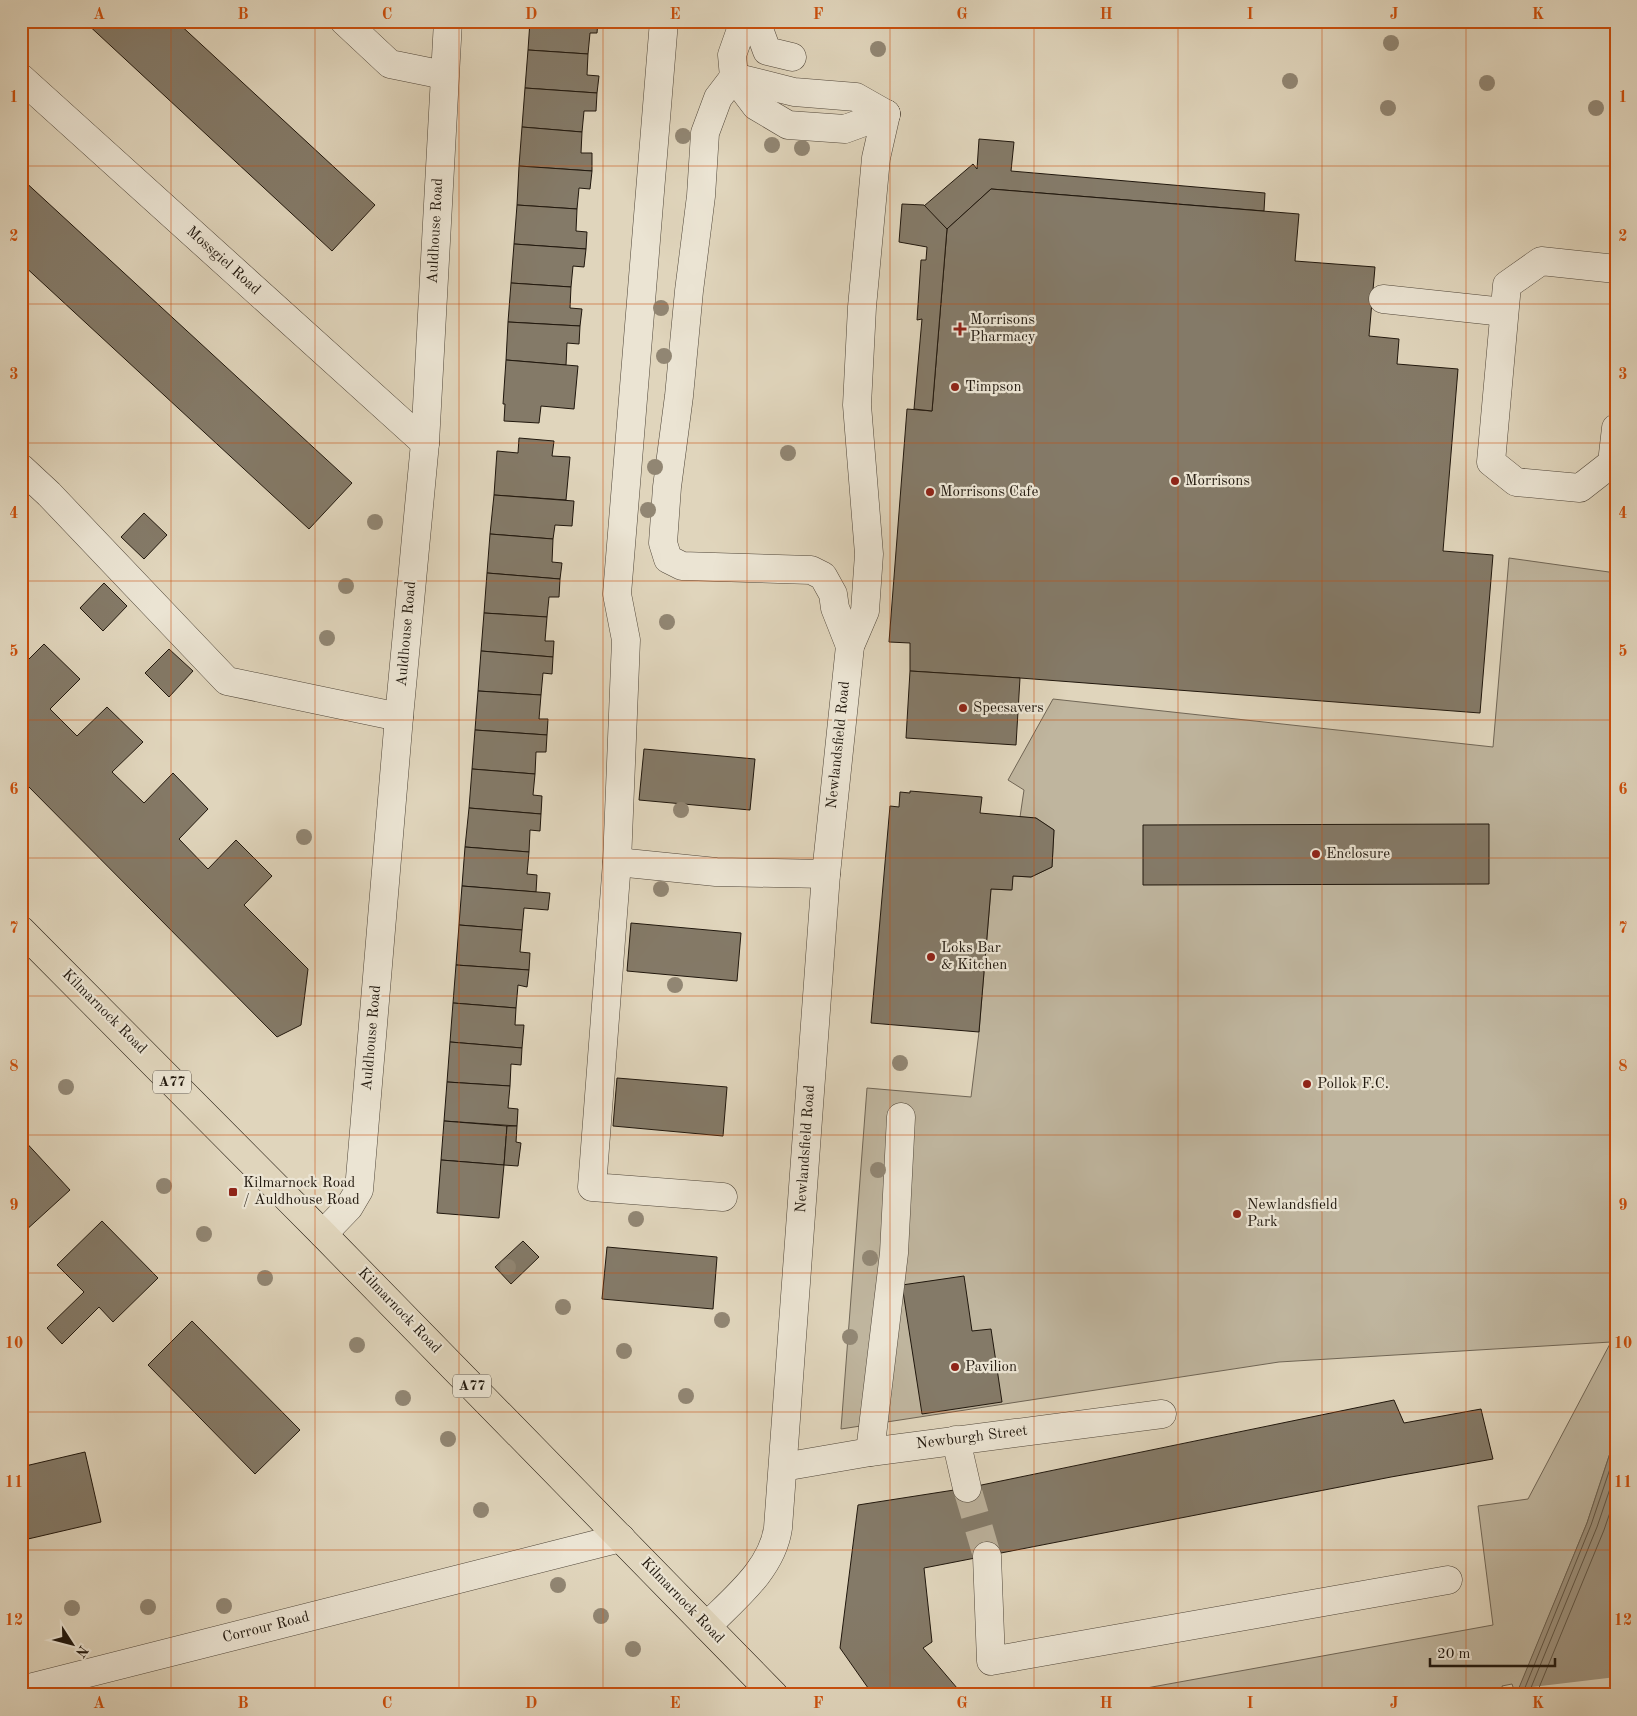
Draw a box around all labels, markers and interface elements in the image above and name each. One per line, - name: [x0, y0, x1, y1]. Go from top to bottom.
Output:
- text: A: [93, 7, 105, 23]
- text: B: [237, 7, 249, 23]
- text: C: [382, 7, 392, 23]
- text: D: [525, 7, 537, 23]
- text: E: [669, 7, 681, 23]
- text: F: [813, 7, 824, 23]
- text: G: [956, 7, 968, 23]
- text: H: [1099, 7, 1113, 23]
- text: I: [1246, 7, 1254, 23]
- text: J: [1390, 7, 1399, 23]
- text: K: [1532, 7, 1544, 23]
- text: 1: [9, 90, 19, 106]
- text: 1: [1618, 90, 1628, 106]
- street label: Auldhouse Road: [426, 178, 446, 284]
- street label: Mossgiel Road: [183, 224, 263, 298]
- text: 2: [9, 229, 19, 245]
- text: 2: [1618, 229, 1628, 245]
- place label: Morrisons Pharmacy: [970, 313, 1036, 345]
- marker: Morrisons Pharmacy: [954, 323, 966, 335]
- text: 3: [9, 367, 19, 383]
- text: 3: [1618, 367, 1628, 383]
- place label: Timpson: [965, 380, 1022, 395]
- marker: Timpson: [949, 381, 961, 393]
- place label: Morrisons: [1185, 474, 1250, 489]
- marker: Morrisons: [1169, 475, 1181, 487]
- place label: Morrisons Cafe: [940, 485, 1039, 500]
- marker: Morrisons Cafe: [924, 486, 936, 498]
- text: 4: [9, 506, 19, 522]
- text: 4: [1618, 506, 1628, 522]
- street label: Auldhouse Road: [395, 580, 419, 687]
- text: 5: [9, 644, 19, 660]
- text: 5: [1618, 644, 1628, 660]
- street label: Newlandsfield Road: [825, 680, 853, 810]
- place label: Specsavers: [973, 701, 1044, 716]
- marker: Specsavers: [957, 702, 969, 714]
- text: 6: [9, 782, 19, 798]
- text: 6: [1618, 782, 1628, 798]
- place label: Enclosure: [1326, 847, 1390, 862]
- marker: Enclosure: [1310, 848, 1322, 860]
- text: 7: [9, 921, 19, 937]
- text: 7: [1618, 921, 1628, 937]
- place label: Loks Bar & Kitchen: [941, 941, 1007, 973]
- marker: Loks Bar & Kitchen: [925, 951, 937, 963]
- street label: Kilmarnock Road: [59, 967, 149, 1057]
- street label: Auldhouse Road: [360, 984, 384, 1091]
- text: 8: [9, 1059, 19, 1075]
- text: 8: [1618, 1059, 1628, 1075]
- road number: A77: [153, 1070, 191, 1094]
- place label: Pollok F.C.: [1317, 1077, 1389, 1092]
- marker: Pollok F.C.: [1301, 1078, 1313, 1090]
- street label: Newlandsfield Road: [794, 1084, 818, 1214]
- place label: Kilmarnock Road / Auldhouse Road: [243, 1176, 360, 1208]
- marker: Kilmarnock Road / Auldhouse Road: [227, 1186, 239, 1198]
- text: 9: [9, 1198, 19, 1214]
- place label: Newlandsfield Park: [1247, 1198, 1338, 1230]
- text: 9: [1618, 1198, 1628, 1214]
- marker: Newlandsfield Park: [1231, 1208, 1243, 1220]
- street label: Kilmarnock Road: [355, 1265, 444, 1357]
- text: 10: [5, 1336, 23, 1352]
- text: 10: [1614, 1336, 1632, 1352]
- place label: Pavilion: [965, 1360, 1017, 1375]
- marker: Pavilion: [949, 1361, 961, 1373]
- road number: A77: [453, 1374, 491, 1398]
- street label: Newburgh Street: [915, 1424, 1029, 1452]
- text: 11: [5, 1475, 23, 1491]
- text: 11: [1614, 1475, 1632, 1491]
- street label: Kilmarnock Road: [638, 1555, 727, 1647]
- street label: Corrour Road: [221, 1610, 311, 1646]
- text: 12: [5, 1613, 23, 1629]
- text: 12: [1614, 1613, 1632, 1629]
- north arrow: [48, 1618, 98, 1668]
- scale bar: [1430, 1636, 1554, 1668]
- text: N: [73, 1643, 91, 1660]
- text: 20 m: [1437, 1647, 1471, 1662]
- text: A: [93, 1696, 105, 1712]
- text: B: [237, 1696, 249, 1712]
- text: C: [382, 1696, 392, 1712]
- text: D: [525, 1696, 537, 1712]
- text: E: [669, 1696, 681, 1712]
- text: F: [813, 1696, 824, 1712]
- text: G: [956, 1696, 968, 1712]
- text: H: [1099, 1696, 1113, 1712]
- text: I: [1246, 1696, 1254, 1712]
- text: J: [1390, 1696, 1399, 1712]
- text: K: [1532, 1696, 1544, 1712]

